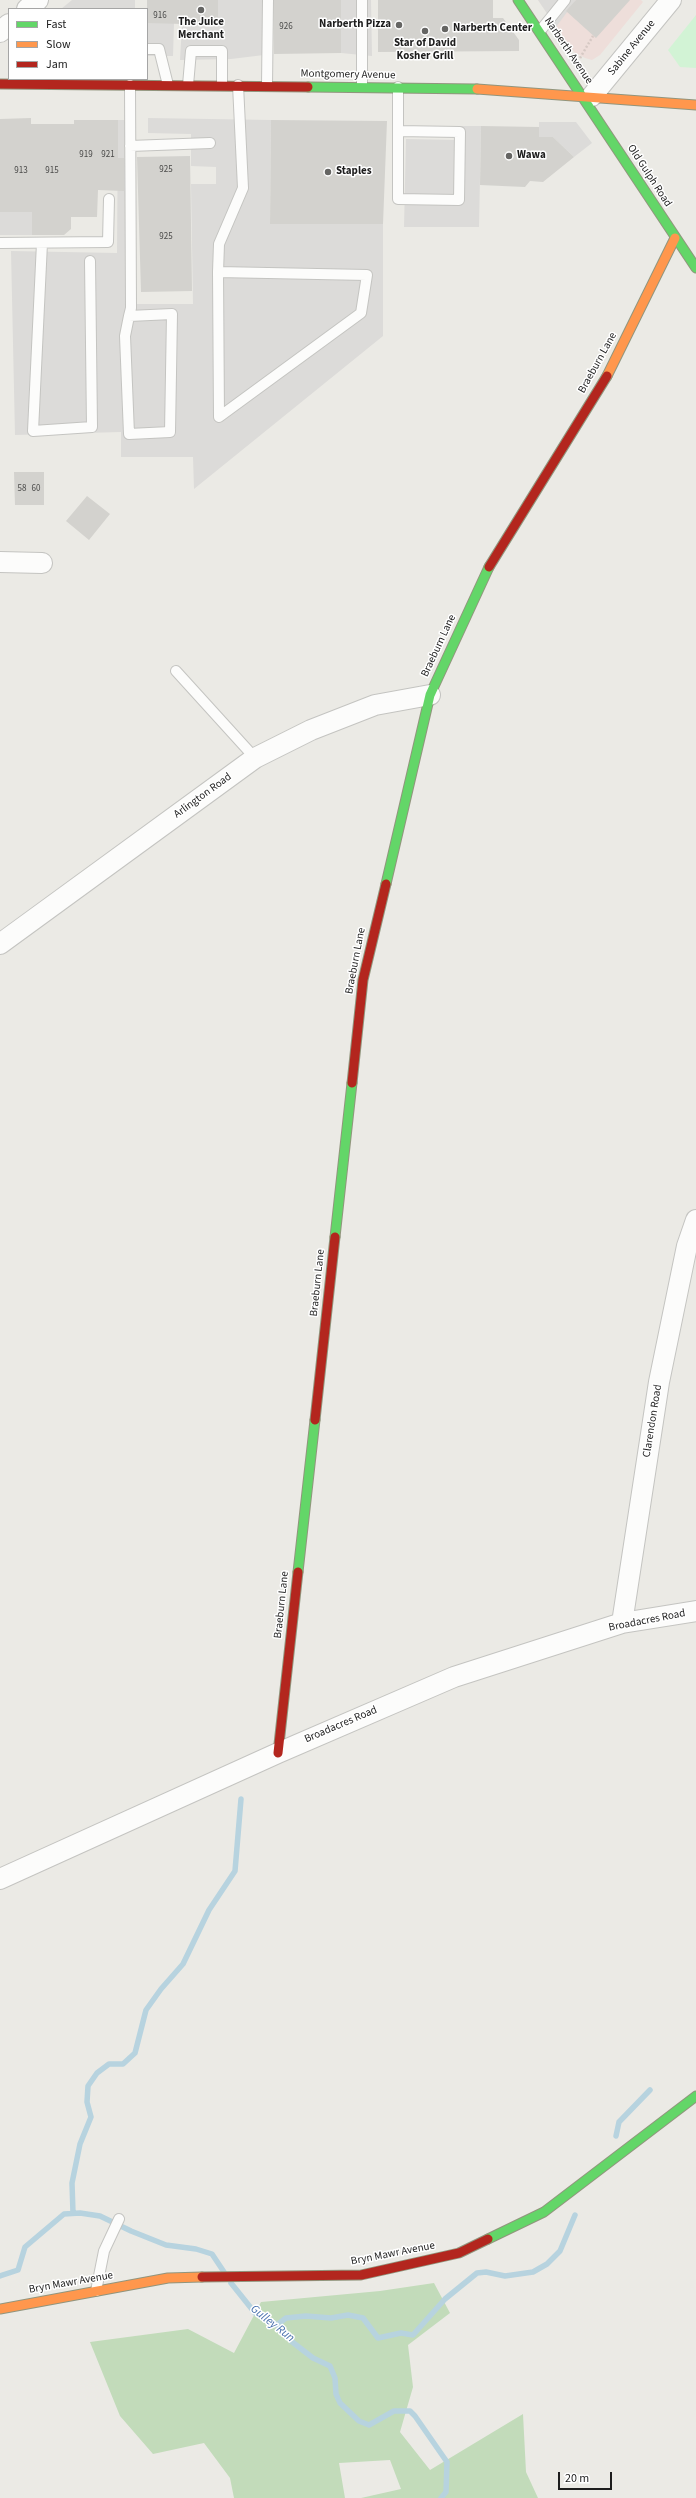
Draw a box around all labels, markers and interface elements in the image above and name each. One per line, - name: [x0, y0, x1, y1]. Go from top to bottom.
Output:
- marker: The Juice Merchant: [196, 5, 206, 15]
- legend: [8, 8, 148, 80]
- house number: 916: [153, 11, 167, 21]
- street label: Narberth Avenue: [541, 15, 595, 87]
- text: Fast: [46, 16, 66, 33]
- place label: The Juice Merchant: [178, 16, 224, 42]
- place label: Narberth Pizza: [319, 18, 391, 32]
- street label: Sabine Avenue: [606, 18, 658, 78]
- marker: Narberth Pizza: [394, 20, 404, 30]
- house number: 926: [279, 22, 293, 32]
- place label: Narberth Center: [453, 22, 532, 36]
- marker: Narberth Center: [440, 24, 450, 34]
- marker: Star of David Kosher Grill: [420, 26, 430, 36]
- text: Slow: [46, 36, 71, 53]
- place label: Star of David Kosher Grill: [394, 37, 456, 63]
- text: Jam: [46, 56, 68, 73]
- street label: Montgomery Avenue: [300, 68, 396, 82]
- street label: Old Gulph Road: [624, 142, 674, 210]
- place label: Wawa: [517, 149, 546, 163]
- house number: 919: [79, 150, 93, 160]
- house number: 921: [101, 150, 115, 160]
- marker: Wawa: [504, 151, 514, 161]
- house number: 925: [159, 165, 173, 175]
- place label: Staples: [336, 165, 372, 179]
- house number: 913: [14, 166, 28, 176]
- house number: 915: [45, 166, 59, 176]
- marker: Staples: [323, 167, 333, 177]
- house number: 925: [159, 232, 173, 242]
- street label: Braeburn Lane: [576, 330, 620, 396]
- house number: 58: [18, 484, 26, 494]
- house number: 60: [32, 484, 40, 494]
- street label: Braeburn Lane: [419, 613, 459, 679]
- street label: Arlington Road: [172, 771, 234, 821]
- street label: Braeburn Lane: [343, 927, 369, 995]
- street label: Braeburn Lane: [308, 1249, 328, 1317]
- street label: Clarendon Road: [641, 1384, 665, 1458]
- street label: Braeburn Lane: [272, 1571, 292, 1639]
- street label: Broadacres Road: [608, 1607, 686, 1635]
- street label: Broadacres Road: [303, 1704, 379, 1746]
- street label: Bryn Mawr Avenue: [350, 2239, 436, 2269]
- street label: Bryn Mawr Avenue: [28, 2269, 114, 2297]
- water label: Gulley Run: [247, 2302, 297, 2346]
- scale bar: [560, 2464, 614, 2490]
- text: 20 m: [565, 2470, 589, 2487]

